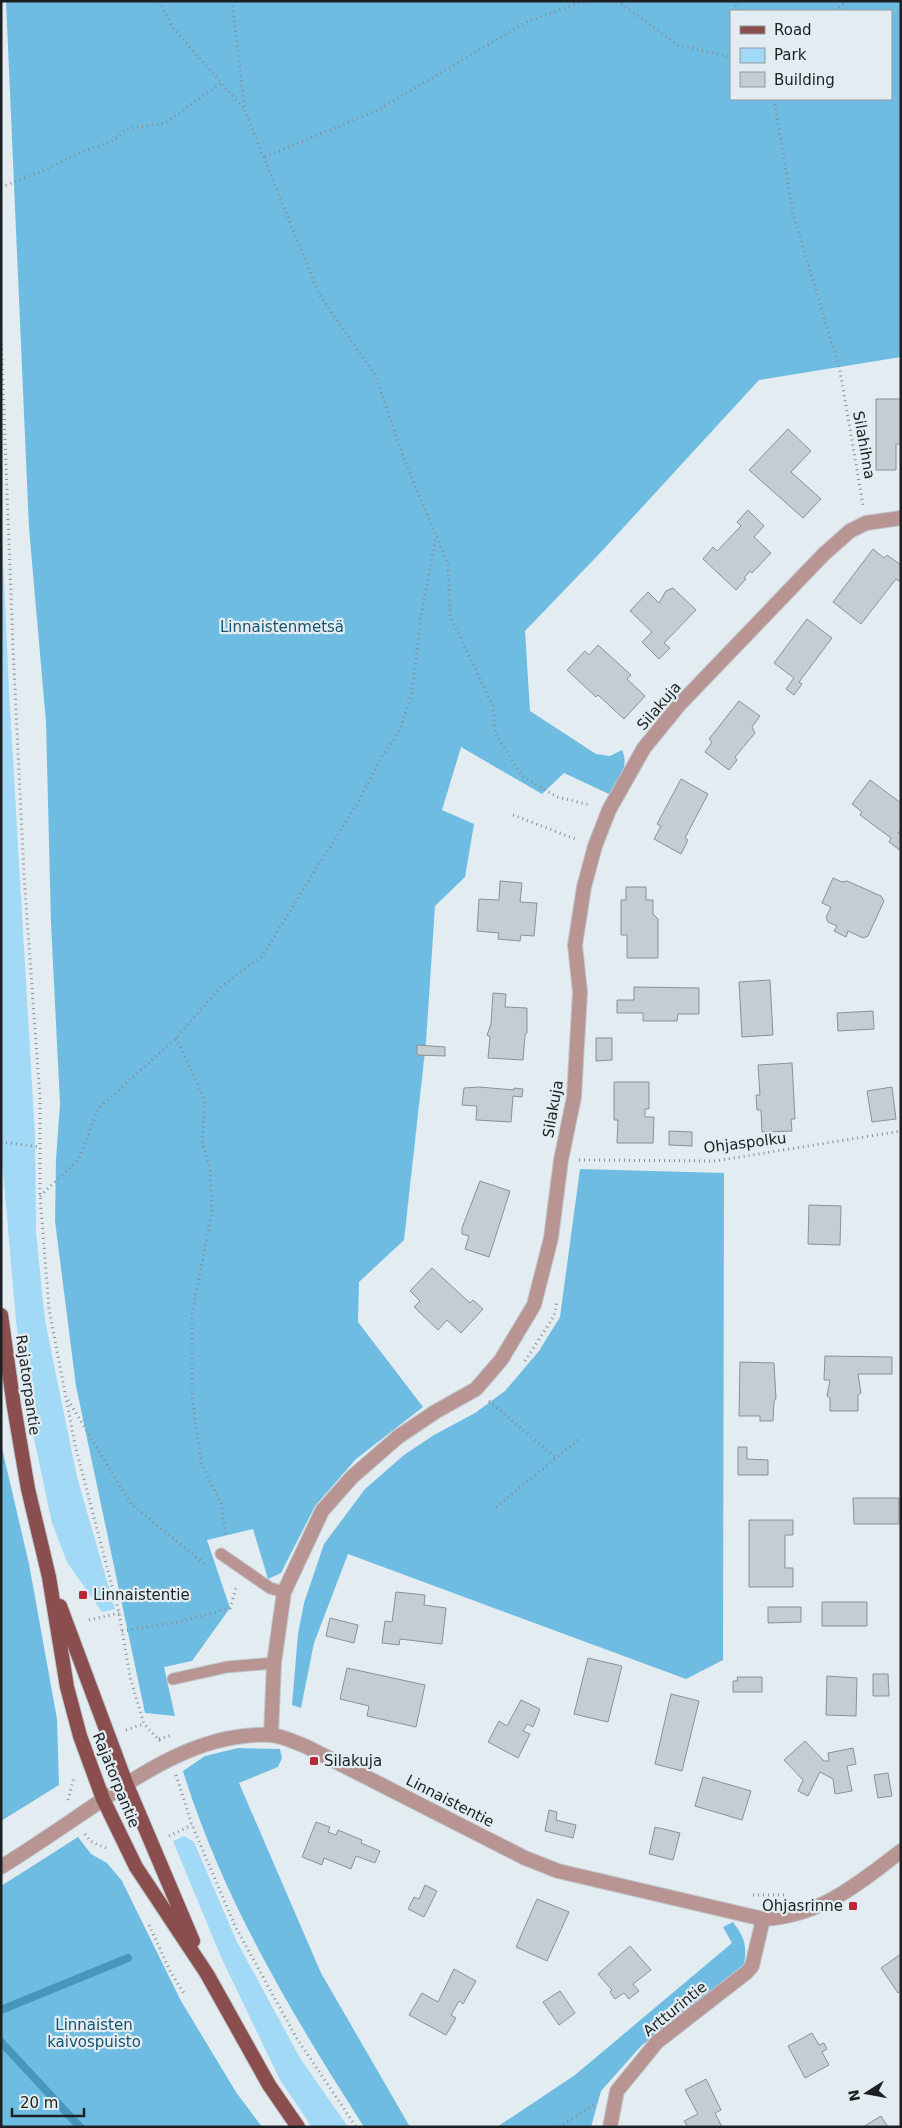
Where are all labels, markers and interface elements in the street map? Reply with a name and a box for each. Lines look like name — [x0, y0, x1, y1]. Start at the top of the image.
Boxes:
legend — [730, 10, 892, 100]
text: Road — [774, 21, 812, 39]
text: Park — [774, 46, 807, 64]
text: Building — [774, 71, 835, 89]
street label: Silahihna — [849, 409, 879, 481]
park label: Linnaistenmetsä — [220, 618, 344, 636]
street label: Silakuja — [633, 678, 685, 734]
street label: Silakuja — [539, 1079, 567, 1139]
street label: Ohjaspolku — [703, 1129, 787, 1157]
street label: Rajatorpantie — [12, 1334, 44, 1436]
place label: Linnaistentie — [93, 1586, 190, 1604]
marker: Linnaistentie — [77, 1589, 89, 1601]
street label: Rajatorpantie — [89, 1730, 143, 1830]
place label: Silakuja — [324, 1752, 382, 1770]
marker: Silakuja — [308, 1755, 320, 1767]
street label: Linnaistentie — [403, 1771, 497, 1831]
place label: Ohjasrinne — [762, 1897, 843, 1915]
marker: Ohjasrinne — [847, 1900, 859, 1912]
street label: Artturintie — [639, 1978, 711, 2040]
park label: Linnaisten kaivospuisto — [47, 2016, 141, 2051]
north arrow — [842, 2068, 892, 2118]
scale bar — [12, 2086, 85, 2118]
text: N — [845, 2088, 863, 2103]
text: 20 m — [20, 2094, 58, 2112]

